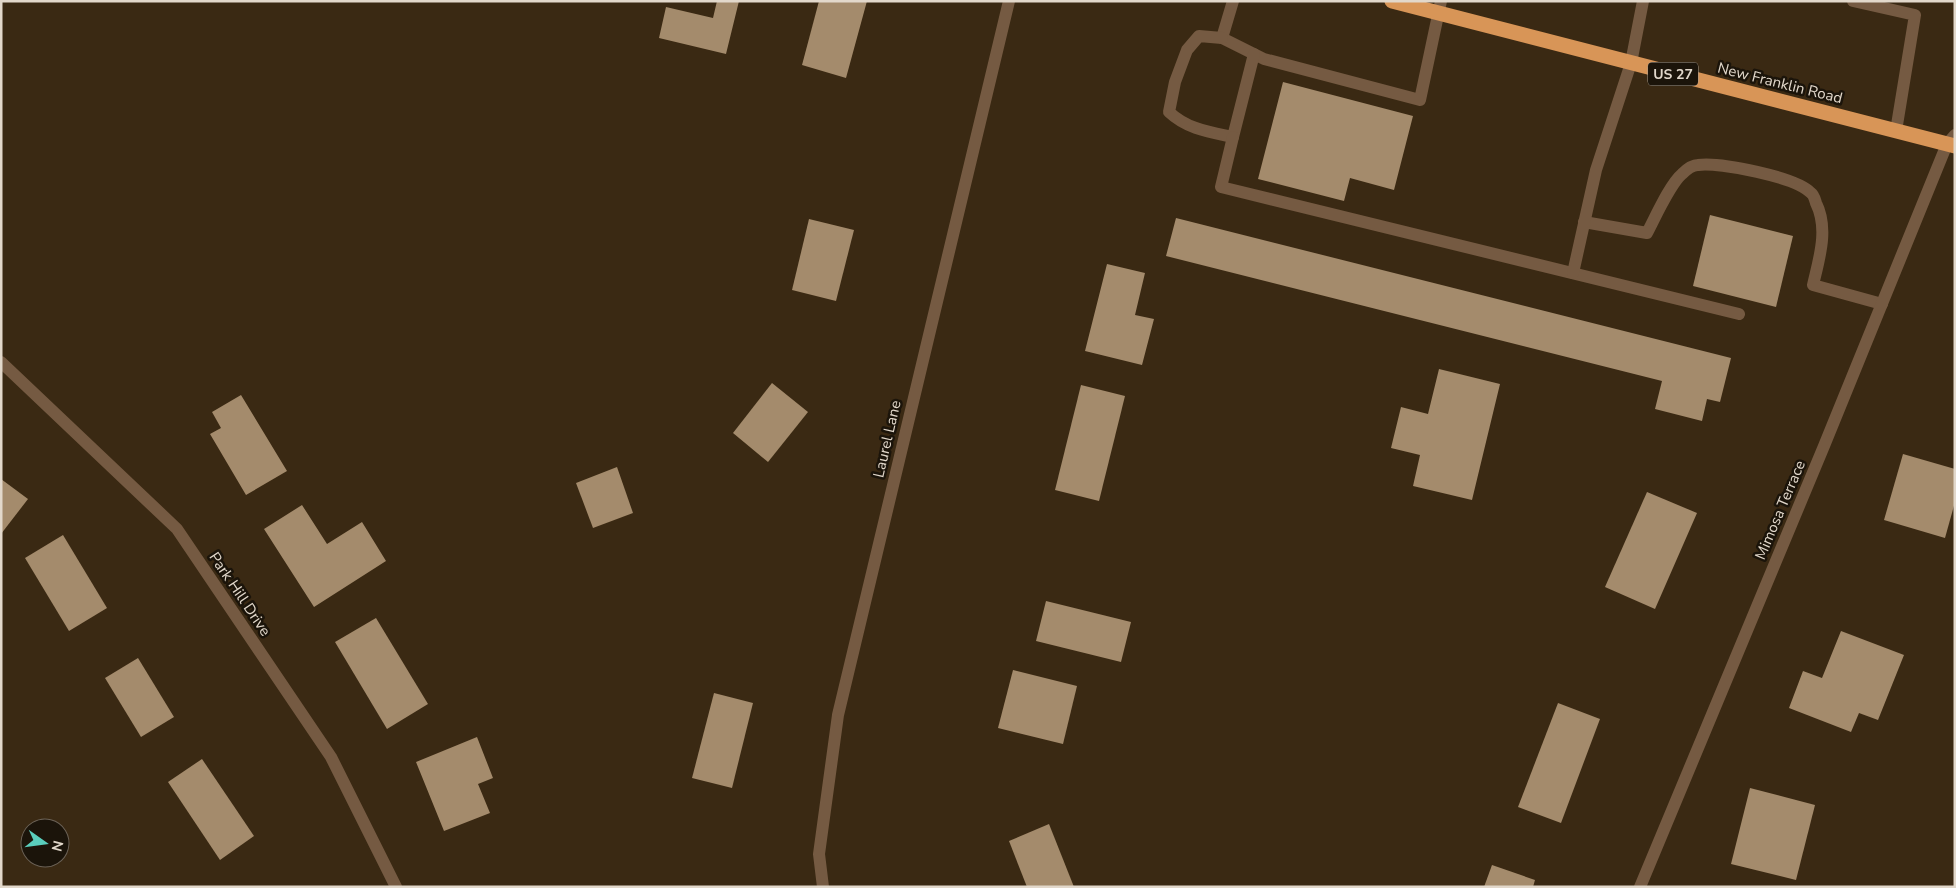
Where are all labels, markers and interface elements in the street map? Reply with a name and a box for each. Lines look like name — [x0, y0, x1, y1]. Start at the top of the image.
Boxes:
street label: New Franklin Road — [1715, 58, 1845, 108]
road number: US 27 — [1648, 62, 1698, 86]
street label: Laurel Lane — [868, 398, 906, 480]
street label: Mimosa Terrace — [1750, 457, 1810, 563]
street label: Park Hill Drive — [205, 548, 275, 640]
north arrow — [20, 818, 70, 868]
text: N — [47, 839, 68, 853]

